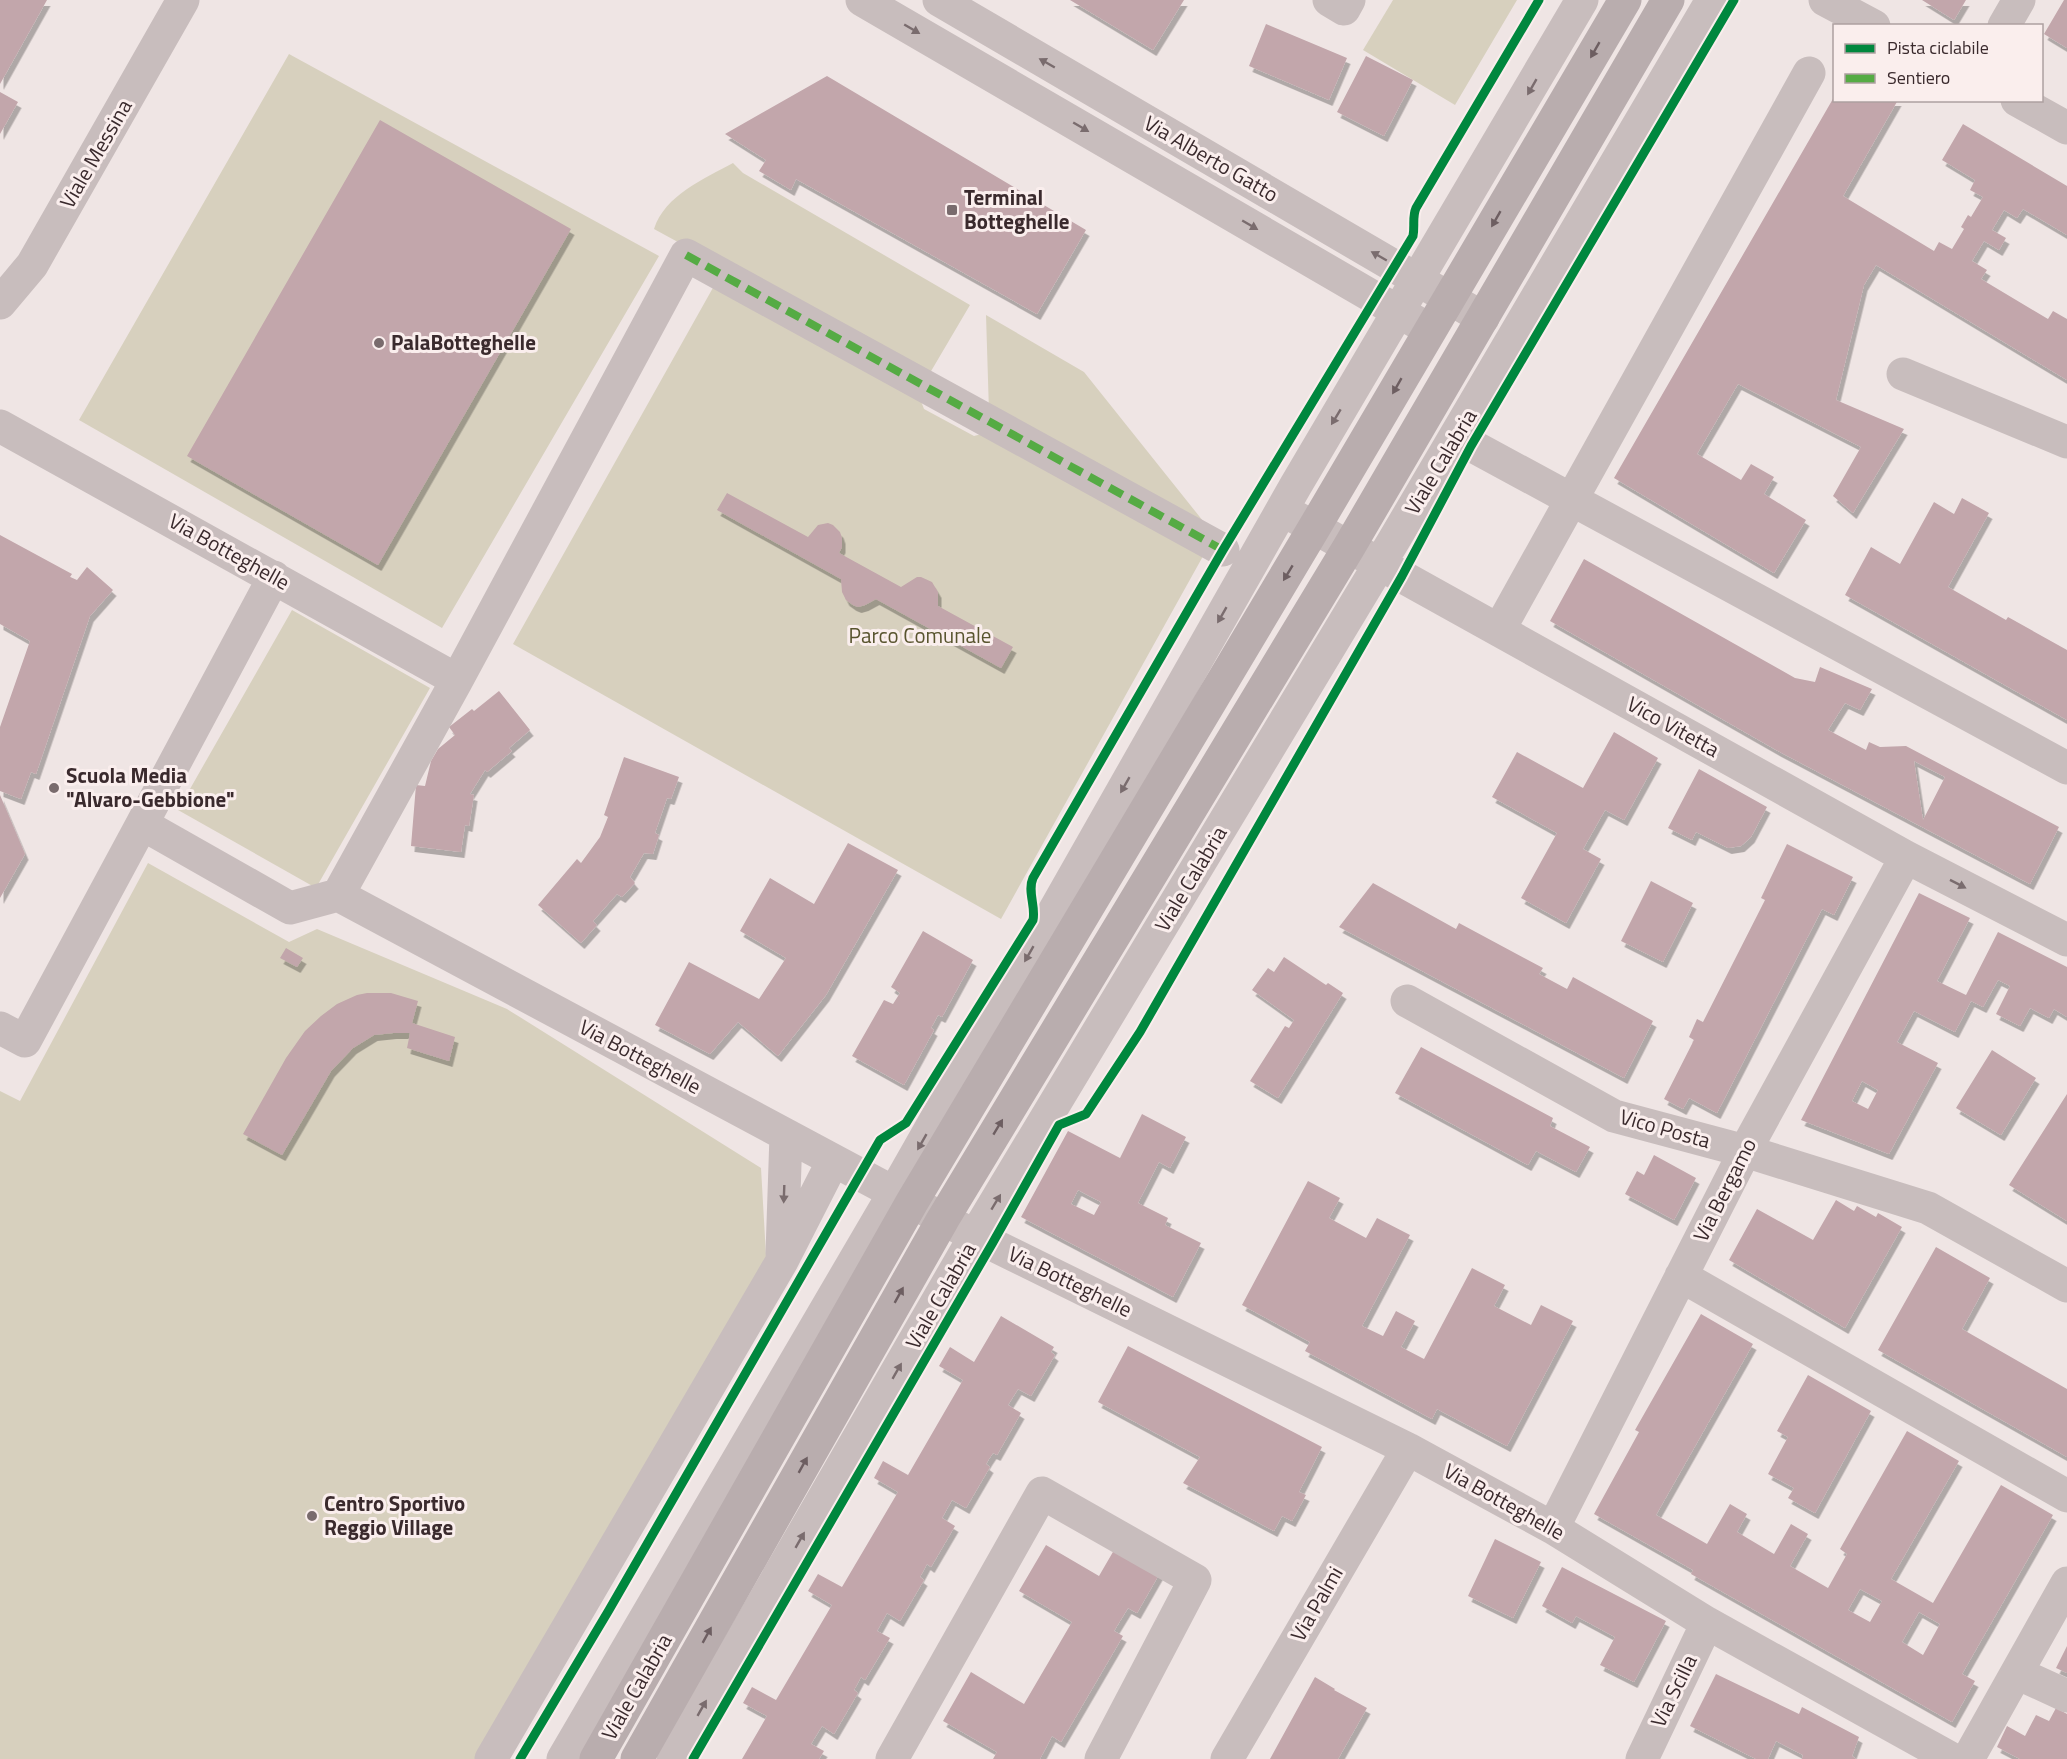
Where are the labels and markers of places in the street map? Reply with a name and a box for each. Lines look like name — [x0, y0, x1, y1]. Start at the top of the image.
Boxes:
place label: Terminal Botteghelle — [964, 181, 1070, 237]
marker: Terminal Botteghelle — [945, 203, 959, 217]
place label: PalaBotteghelle — [391, 326, 536, 358]
marker: PalaBotteghelle — [372, 336, 386, 350]
place label: Scuola Media "Alvaro-Gebbione" — [66, 759, 235, 815]
marker: Scuola Media "Alvaro-Gebbione" — [47, 781, 61, 795]
place label: Centro Sportivo Reggio Village — [324, 1487, 465, 1543]
marker: Centro Sportivo Reggio Village — [305, 1509, 319, 1523]

